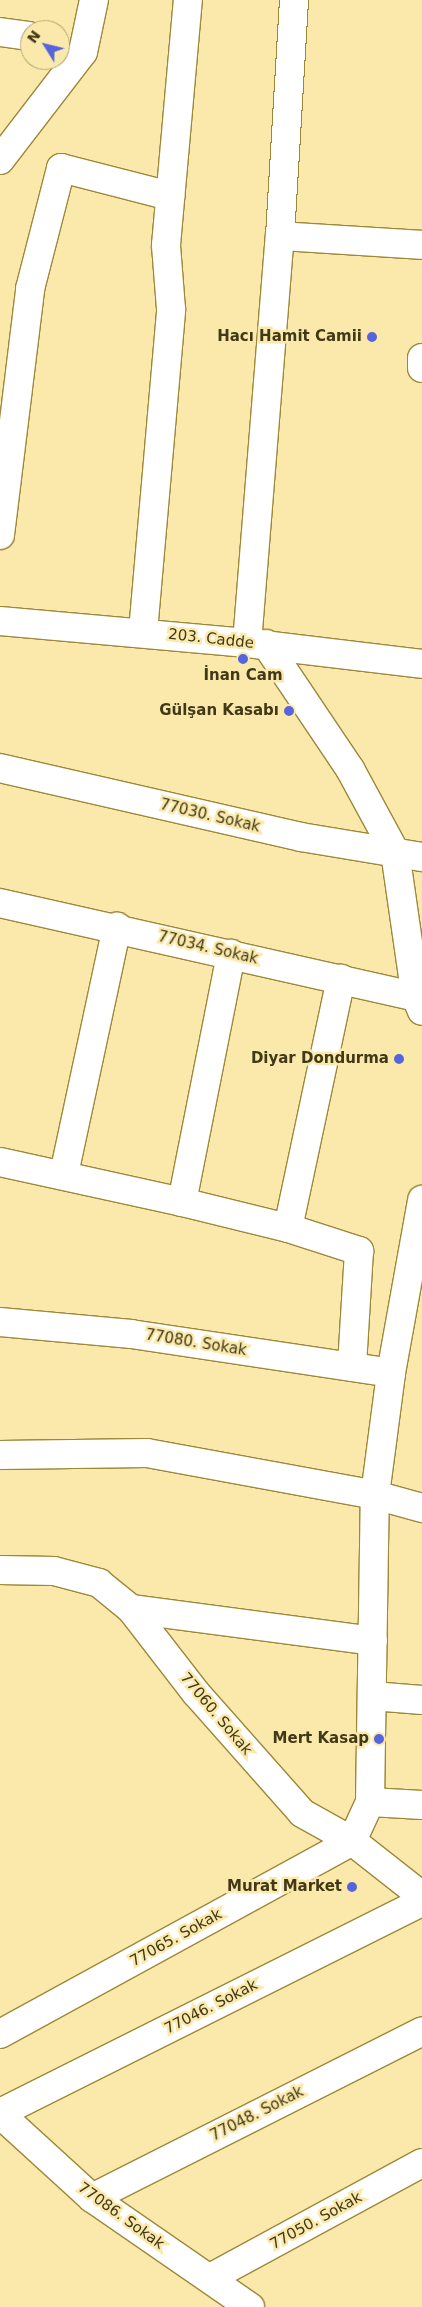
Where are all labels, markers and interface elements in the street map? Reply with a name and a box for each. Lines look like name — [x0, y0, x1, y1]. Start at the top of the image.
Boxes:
north arrow — [20, 20, 70, 70]
text: N — [24, 27, 44, 46]
place label: Hacı Hamit Camii — [217, 328, 362, 346]
marker: Hacı Hamit Camii — [366, 331, 378, 343]
street label: 203. Cadde — [167, 626, 255, 652]
marker: İnan Cam — [237, 653, 249, 665]
place label: İnan Cam — [203, 667, 283, 685]
place label: Gülşan Kasabı — [159, 702, 279, 720]
marker: Gülşan Kasabı — [283, 705, 295, 717]
street label: 77030. Sokak — [158, 796, 262, 836]
street label: 77034. Sokak — [156, 928, 260, 968]
place label: Diyar Dondurma — [251, 1050, 389, 1068]
marker: Diyar Dondurma — [393, 1053, 405, 1065]
street label: 77080. Sokak — [144, 1326, 248, 1360]
street label: 77060. Sokak — [176, 1669, 256, 1759]
place label: Mert Kasap — [273, 1730, 369, 1748]
marker: Mert Kasap — [373, 1733, 385, 1745]
place label: Murat Market — [227, 1878, 342, 1896]
marker: Murat Market — [346, 1881, 358, 1893]
street label: 77065. Sokak — [127, 1905, 225, 1971]
street label: 77046. Sokak — [161, 1976, 261, 2038]
street label: 77048. Sokak — [207, 2083, 307, 2145]
street label: 77086. Sokak — [74, 2179, 168, 2253]
street label: 77050. Sokak — [267, 2188, 365, 2254]

